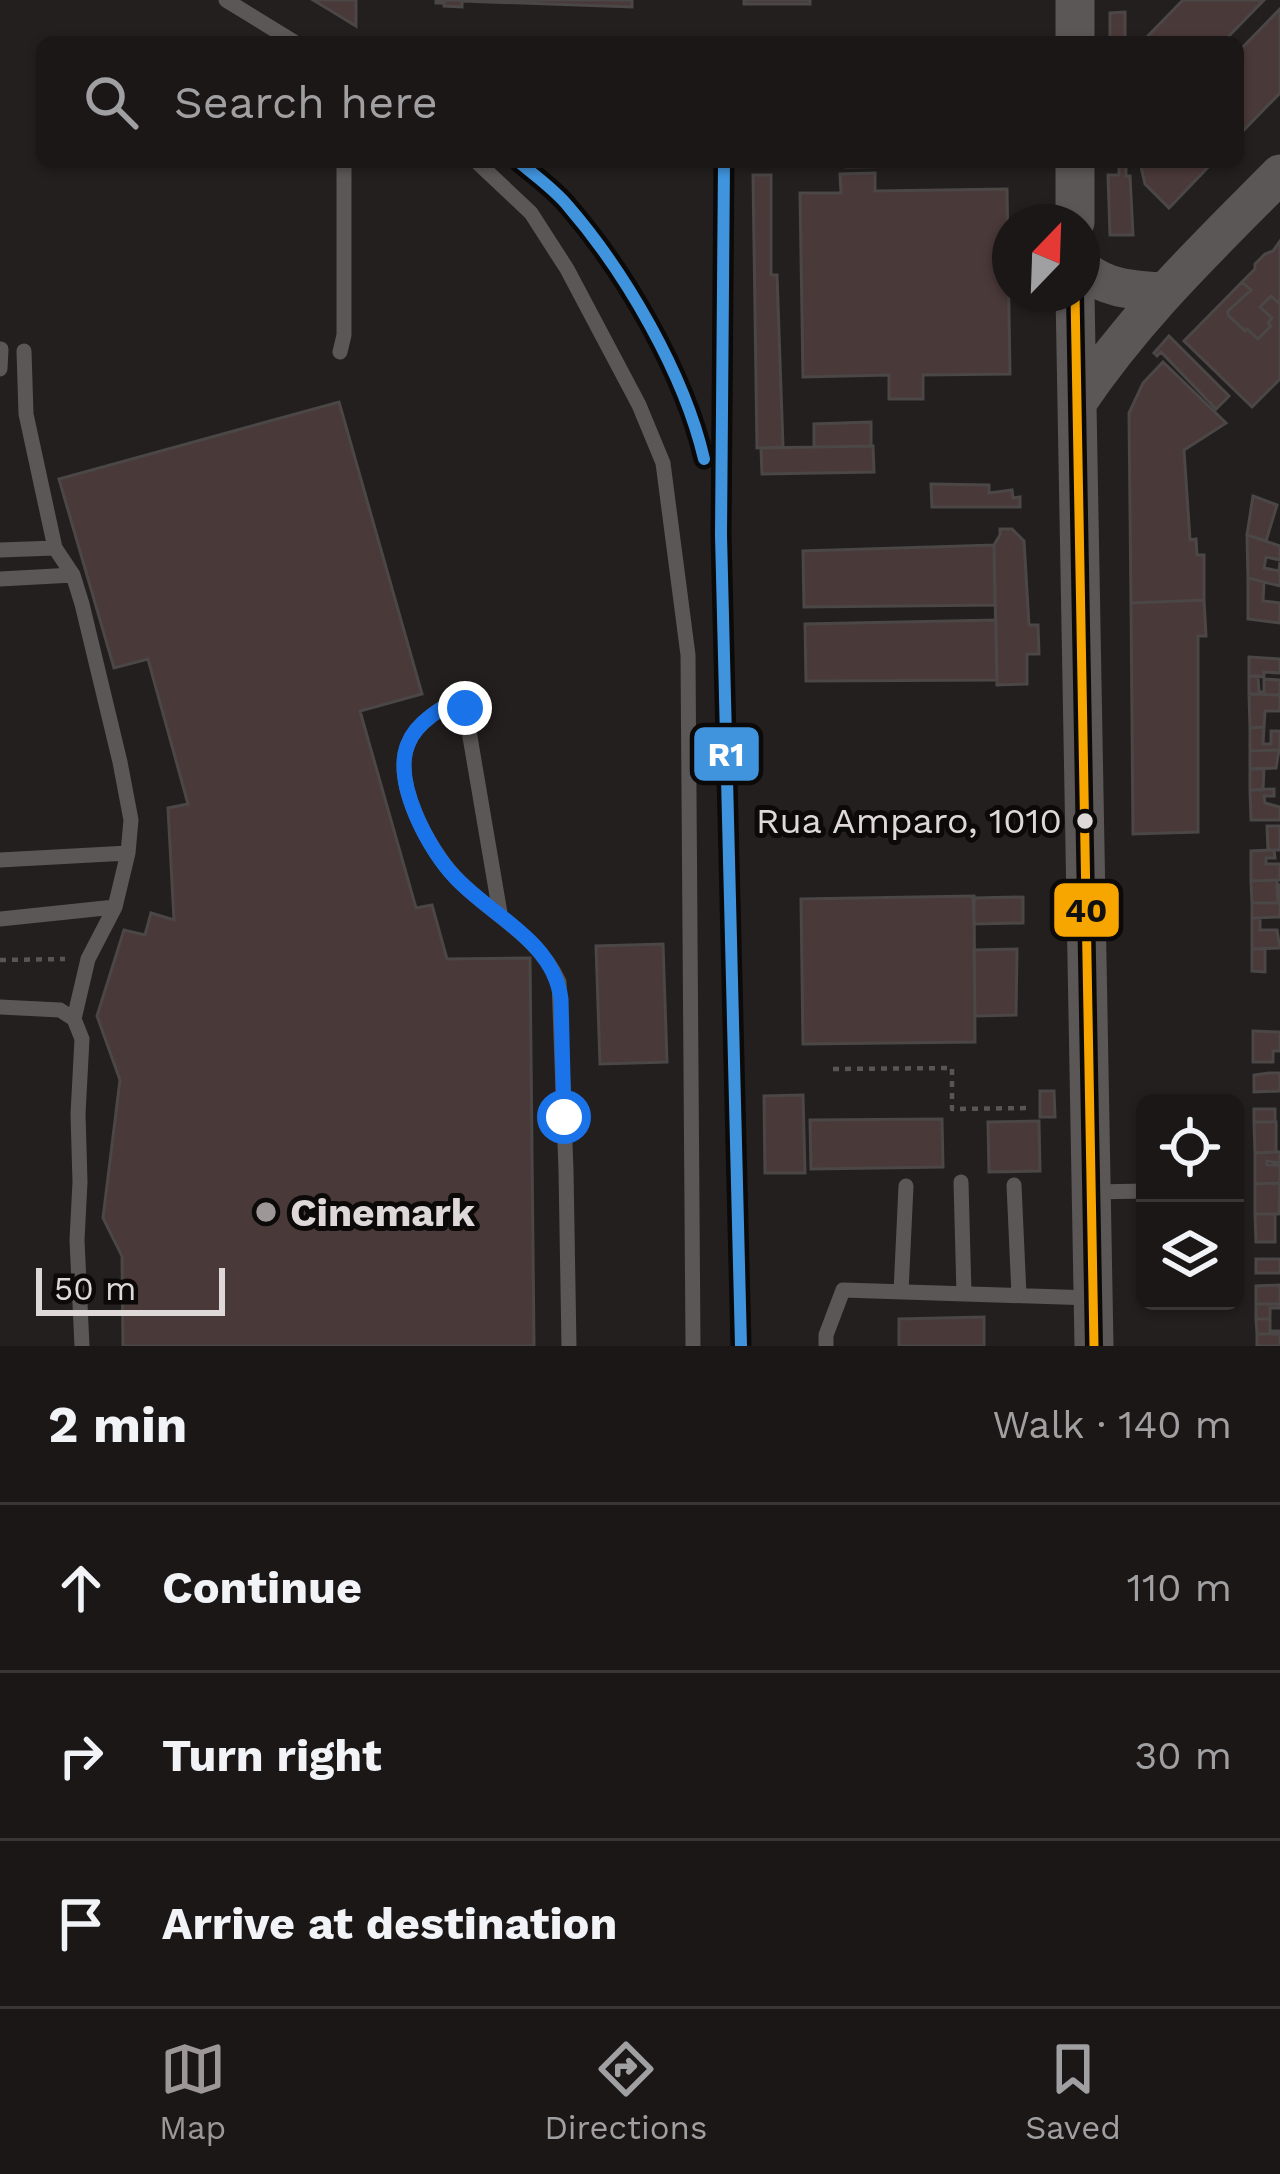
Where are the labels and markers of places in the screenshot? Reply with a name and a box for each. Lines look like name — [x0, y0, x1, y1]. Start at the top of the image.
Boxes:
place label: Rua Amparo, 1010 — [756, 800, 1062, 842]
marker: Rua Amparo, 1010 — [1074, 810, 1096, 832]
place label: Cinemark — [290, 1190, 476, 1235]
marker: Cinemark — [253, 1199, 279, 1225]

